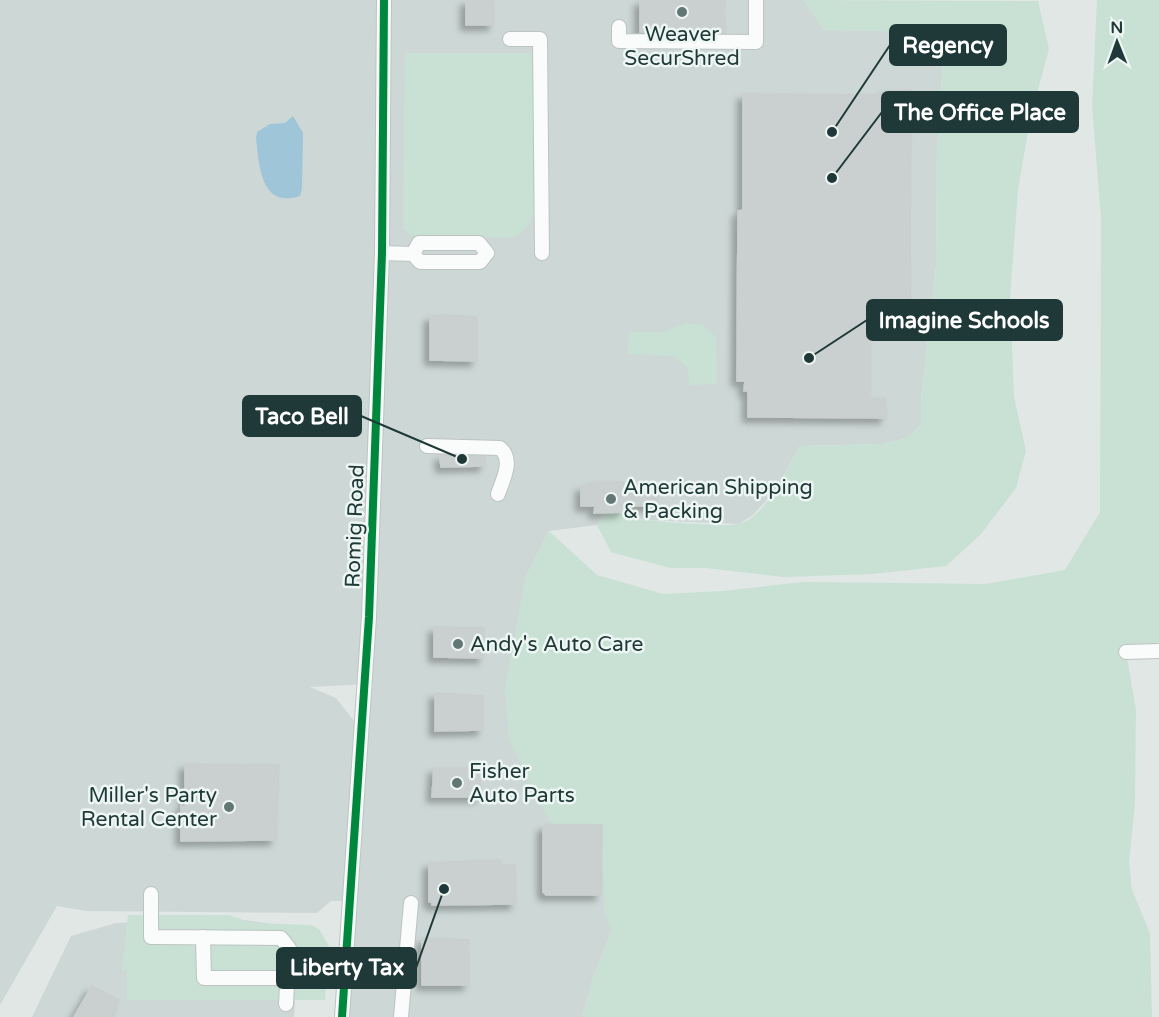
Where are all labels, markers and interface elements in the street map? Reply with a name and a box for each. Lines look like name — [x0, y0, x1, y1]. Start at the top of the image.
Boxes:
marker: Weaver SecurShred — [675, 5, 689, 19]
north arrow — [1087, 12, 1147, 72]
text: N — [1110, 18, 1123, 38]
place label: Weaver SecurShred — [624, 22, 740, 71]
callout: Regency — [890, 25, 1006, 65]
text: Regency — [902, 33, 994, 59]
callout: The Office Place — [882, 92, 1078, 132]
text: The Office Place — [893, 100, 1066, 126]
callout: Imagine Schools — [867, 300, 1062, 340]
text: Imagine Schools — [878, 308, 1050, 334]
callout: Taco Bell — [243, 396, 361, 436]
text: Taco Bell — [254, 404, 349, 430]
street label: Romig Road — [340, 464, 370, 588]
place label: American Shipping & Packing — [623, 475, 813, 524]
marker: American Shipping & Packing — [604, 492, 618, 506]
place label: Andy's Auto Care — [470, 632, 643, 657]
marker: Andy's Auto Care — [451, 637, 465, 651]
place label: Fisher Auto Parts — [469, 759, 575, 808]
marker: Fisher Auto Parts — [450, 776, 464, 790]
place label: Miller's Party Rental Center — [81, 783, 217, 832]
marker: Miller's Party Rental Center — [222, 800, 236, 814]
callout: Liberty Tax — [277, 948, 416, 988]
text: Liberty Tax — [290, 955, 404, 981]

